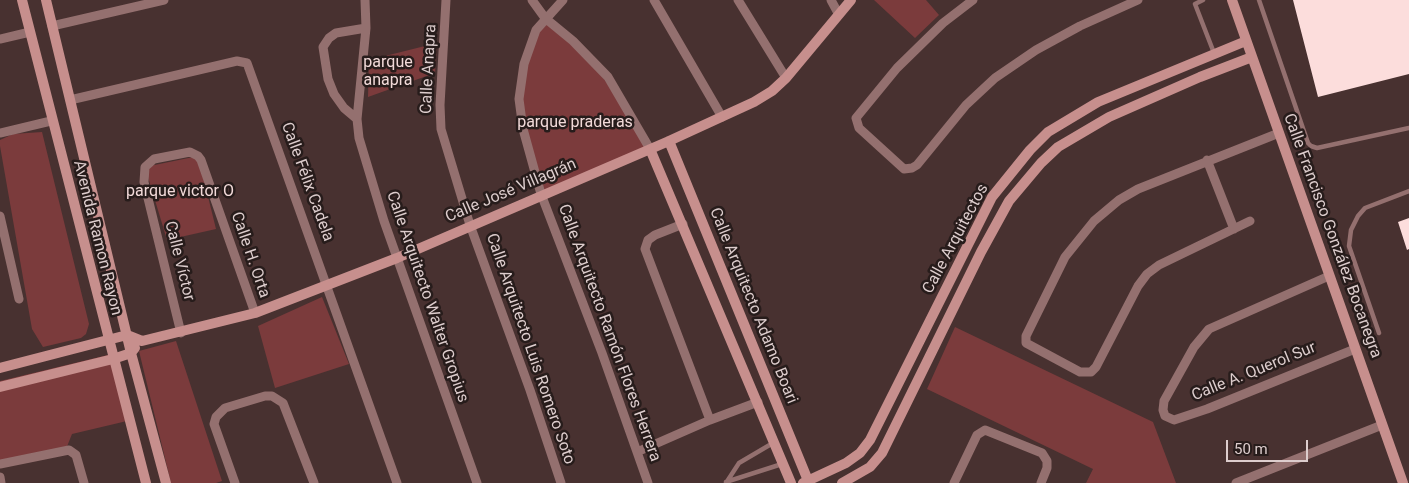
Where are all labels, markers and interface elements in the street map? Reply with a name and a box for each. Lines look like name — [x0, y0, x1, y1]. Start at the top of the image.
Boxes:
street label: Calle Anapra — [417, 23, 441, 115]
park label: parque anapra — [363, 53, 413, 91]
street label: Calle Francisco González Bocanegra — [1279, 111, 1385, 361]
park label: parque praderas — [517, 113, 633, 133]
street label: Calle Félix Cadela — [277, 120, 337, 244]
street label: Calle José Villagrán — [443, 155, 579, 227]
street label: Avenida Ramon Rayon — [68, 159, 126, 317]
street label: Calle Arquitectos — [919, 181, 993, 297]
park label: parque victor O — [126, 182, 234, 202]
street label: Calle Arquitecto Walter Gropius — [382, 189, 472, 405]
street label: Calle Arquitecto Ramón Flores Herrera — [553, 202, 665, 464]
street label: Calle Arquitecto Adamo Boari — [705, 205, 801, 407]
street label: Calle H. Orta — [226, 209, 274, 301]
street label: Calle Víctor — [160, 219, 198, 303]
street label: Calle Arquitecto Luis Romero Soto — [481, 231, 579, 467]
street label: Calle A. Querol Sur — [1189, 338, 1319, 406]
scale bar — [1229, 430, 1312, 462]
text: 50 m — [1234, 440, 1268, 458]

